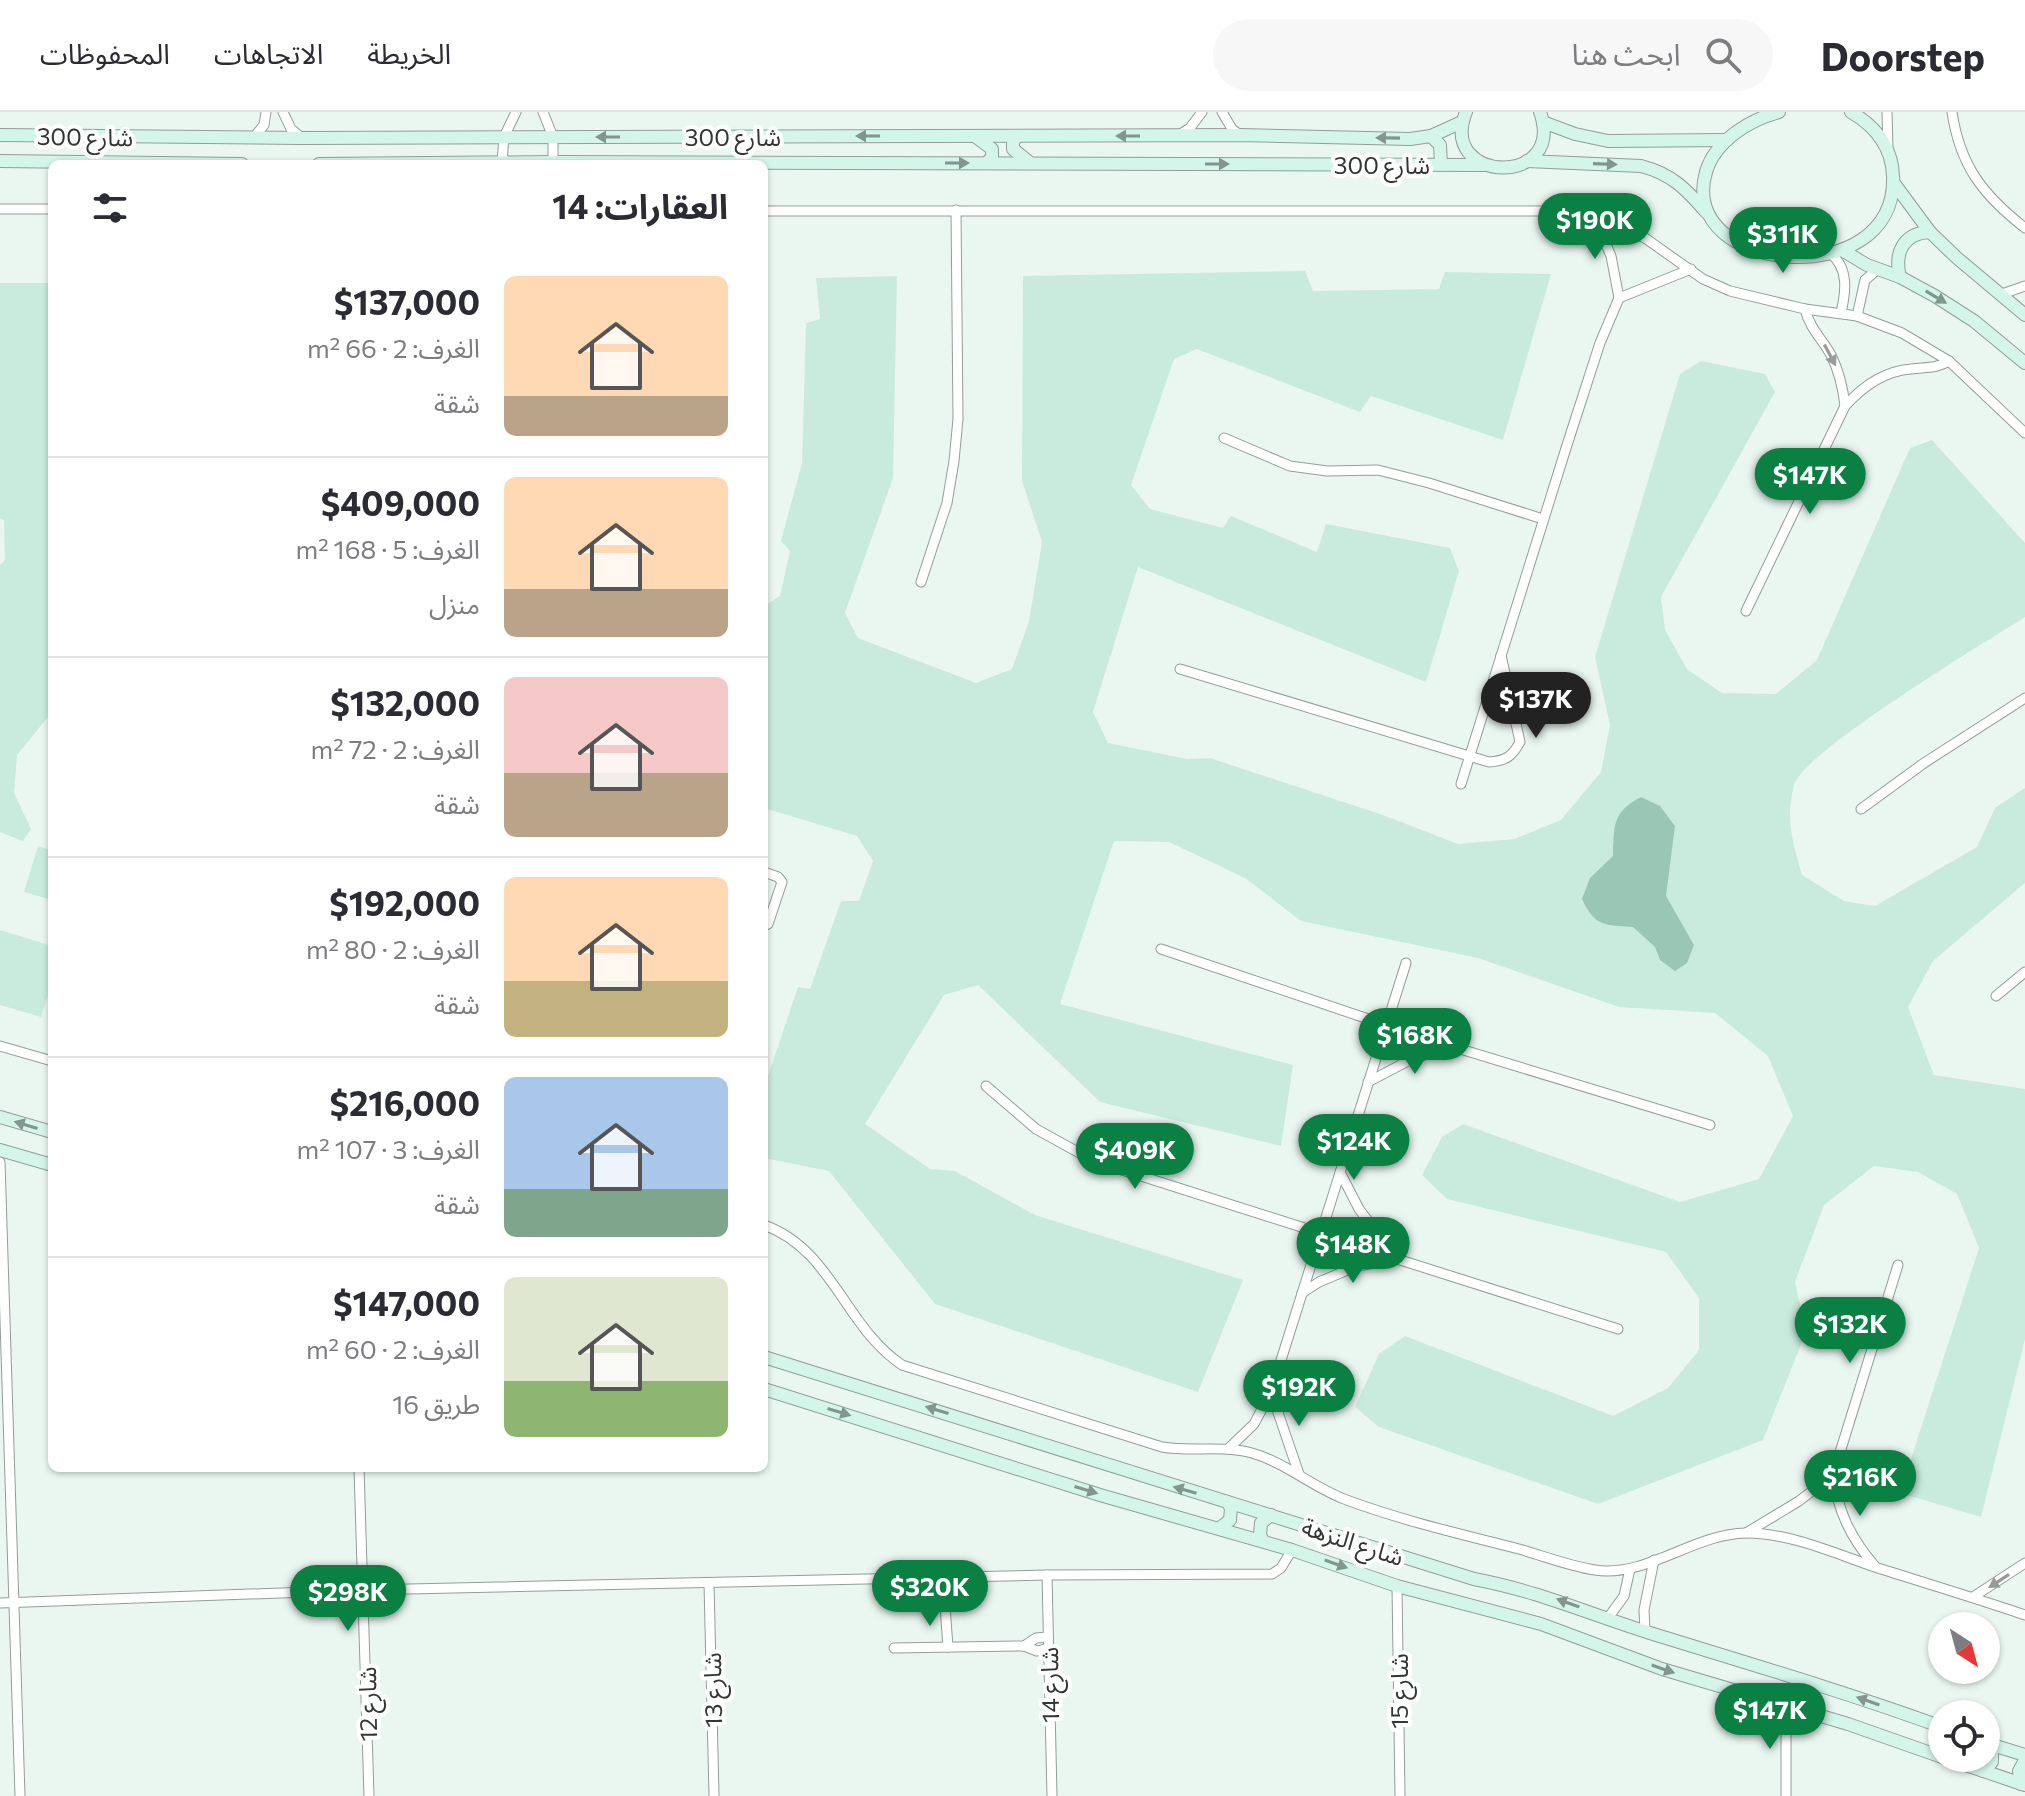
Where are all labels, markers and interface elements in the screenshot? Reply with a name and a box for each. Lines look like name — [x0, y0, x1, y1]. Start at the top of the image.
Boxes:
search box — [1213, 19, 1773, 91]
text: Doorstep — [1821, 32, 1985, 79]
icon: search — [1701, 33, 1745, 77]
text: ابحث هنا — [1572, 34, 1681, 71]
text: المحفوظات — [40, 36, 170, 70]
text: الاتجاهات — [214, 36, 323, 70]
text: الخريطة — [367, 36, 451, 70]
street label: شارع 300 — [36, 121, 133, 155]
street label: شارع 300 — [685, 122, 781, 155]
one-way arrow — [855, 130, 880, 142]
one-way arrow — [1115, 130, 1140, 142]
one-way arrow — [595, 131, 620, 143]
one-way arrow — [1375, 132, 1400, 144]
street label: شارع 300 — [1334, 150, 1430, 183]
one-way arrow — [945, 157, 970, 169]
one-way arrow — [1205, 158, 1230, 170]
one-way arrow — [1593, 158, 1618, 171]
text: العقارات: 14 — [552, 184, 728, 226]
icon: filters — [88, 186, 132, 230]
pin: $190K — [1539, 193, 1651, 261]
text: $190K — [1556, 203, 1634, 234]
pin: $311K — [1727, 207, 1839, 275]
text: $311K — [1747, 217, 1819, 248]
text: $137,000 — [334, 280, 480, 322]
one-way arrow — [1925, 290, 1947, 304]
icon: home — [568, 308, 664, 404]
text: الغرف: 2 · 66 m² — [307, 332, 480, 363]
one-way arrow — [1823, 344, 1837, 367]
text: شقة — [434, 387, 480, 418]
pin: $147K — [1754, 448, 1866, 516]
text: $147K — [1773, 458, 1847, 489]
text: $409,000 — [321, 481, 480, 523]
icon: home — [568, 509, 664, 605]
text: الغرف: 5 · 168 m² — [295, 533, 480, 564]
text: منزل — [429, 588, 480, 619]
pin: $137K — [1480, 672, 1592, 740]
text: $132,000 — [330, 681, 480, 723]
text: $137K — [1499, 682, 1573, 713]
icon: home — [568, 709, 664, 805]
text: الغرف: 2 · 72 m² — [311, 733, 480, 764]
text: شقة — [434, 788, 480, 819]
text: $192,000 — [329, 881, 480, 923]
icon: home — [568, 909, 664, 1005]
text: الغرف: 2 · 80 m² — [306, 933, 480, 964]
text: شقة — [434, 988, 480, 1019]
pin: $168K — [1359, 1008, 1471, 1076]
text: $168K — [1377, 1018, 1454, 1049]
text: $216,000 — [329, 1081, 480, 1123]
icon: home — [568, 1109, 664, 1205]
pin: $124K — [1298, 1114, 1410, 1182]
one-way arrow — [14, 1118, 38, 1131]
pin: $409K — [1079, 1123, 1191, 1191]
text: $124K — [1316, 1124, 1392, 1155]
text: الغرف: 3 · 107 m² — [297, 1133, 480, 1164]
text: $409K — [1094, 1133, 1176, 1164]
text: شقة — [434, 1188, 480, 1219]
pin: $148K — [1297, 1217, 1409, 1285]
text: $148K — [1315, 1227, 1391, 1258]
text: $147,000 — [333, 1281, 480, 1323]
pin: $132K — [1794, 1297, 1906, 1365]
text: $132K — [1813, 1307, 1887, 1338]
icon: home — [568, 1309, 664, 1405]
text: الغرف: 2 · 60 m² — [306, 1333, 480, 1364]
pin: $192K — [1243, 1360, 1355, 1428]
text: $192K — [1261, 1370, 1337, 1401]
text: طريق 16 — [392, 1388, 480, 1419]
one-way arrow — [925, 1404, 949, 1416]
one-way arrow — [827, 1406, 851, 1419]
pin: $216K — [1804, 1450, 1916, 1518]
text: $216K — [1822, 1460, 1898, 1491]
one-way arrow — [1172, 1483, 1196, 1496]
one-way arrow — [1075, 1485, 1099, 1497]
street label: شارع النزهة — [1297, 1511, 1408, 1575]
one-way arrow — [1324, 1559, 1348, 1571]
pin: $320K — [874, 1560, 986, 1628]
pin: $298K — [292, 1565, 404, 1633]
text: $320K — [890, 1570, 970, 1601]
one-way arrow — [1989, 1573, 2010, 1588]
text: $298K — [308, 1575, 388, 1606]
one-way arrow — [1556, 1597, 1580, 1609]
north arrow — [1928, 1612, 2000, 1684]
map controls — [1928, 1612, 2000, 1772]
street label: شارع 14 — [1034, 1647, 1068, 1723]
street label: شارع 13 — [697, 1652, 731, 1728]
street label: شارع 15 — [1384, 1653, 1417, 1729]
one-way arrow — [1651, 1664, 1675, 1676]
street label: شارع 12 — [352, 1666, 386, 1742]
pin: $147K — [1714, 1683, 1826, 1751]
text: $147K — [1733, 1693, 1807, 1724]
one-way arrow — [1856, 1694, 1880, 1706]
button: locate — [1928, 1700, 2000, 1772]

